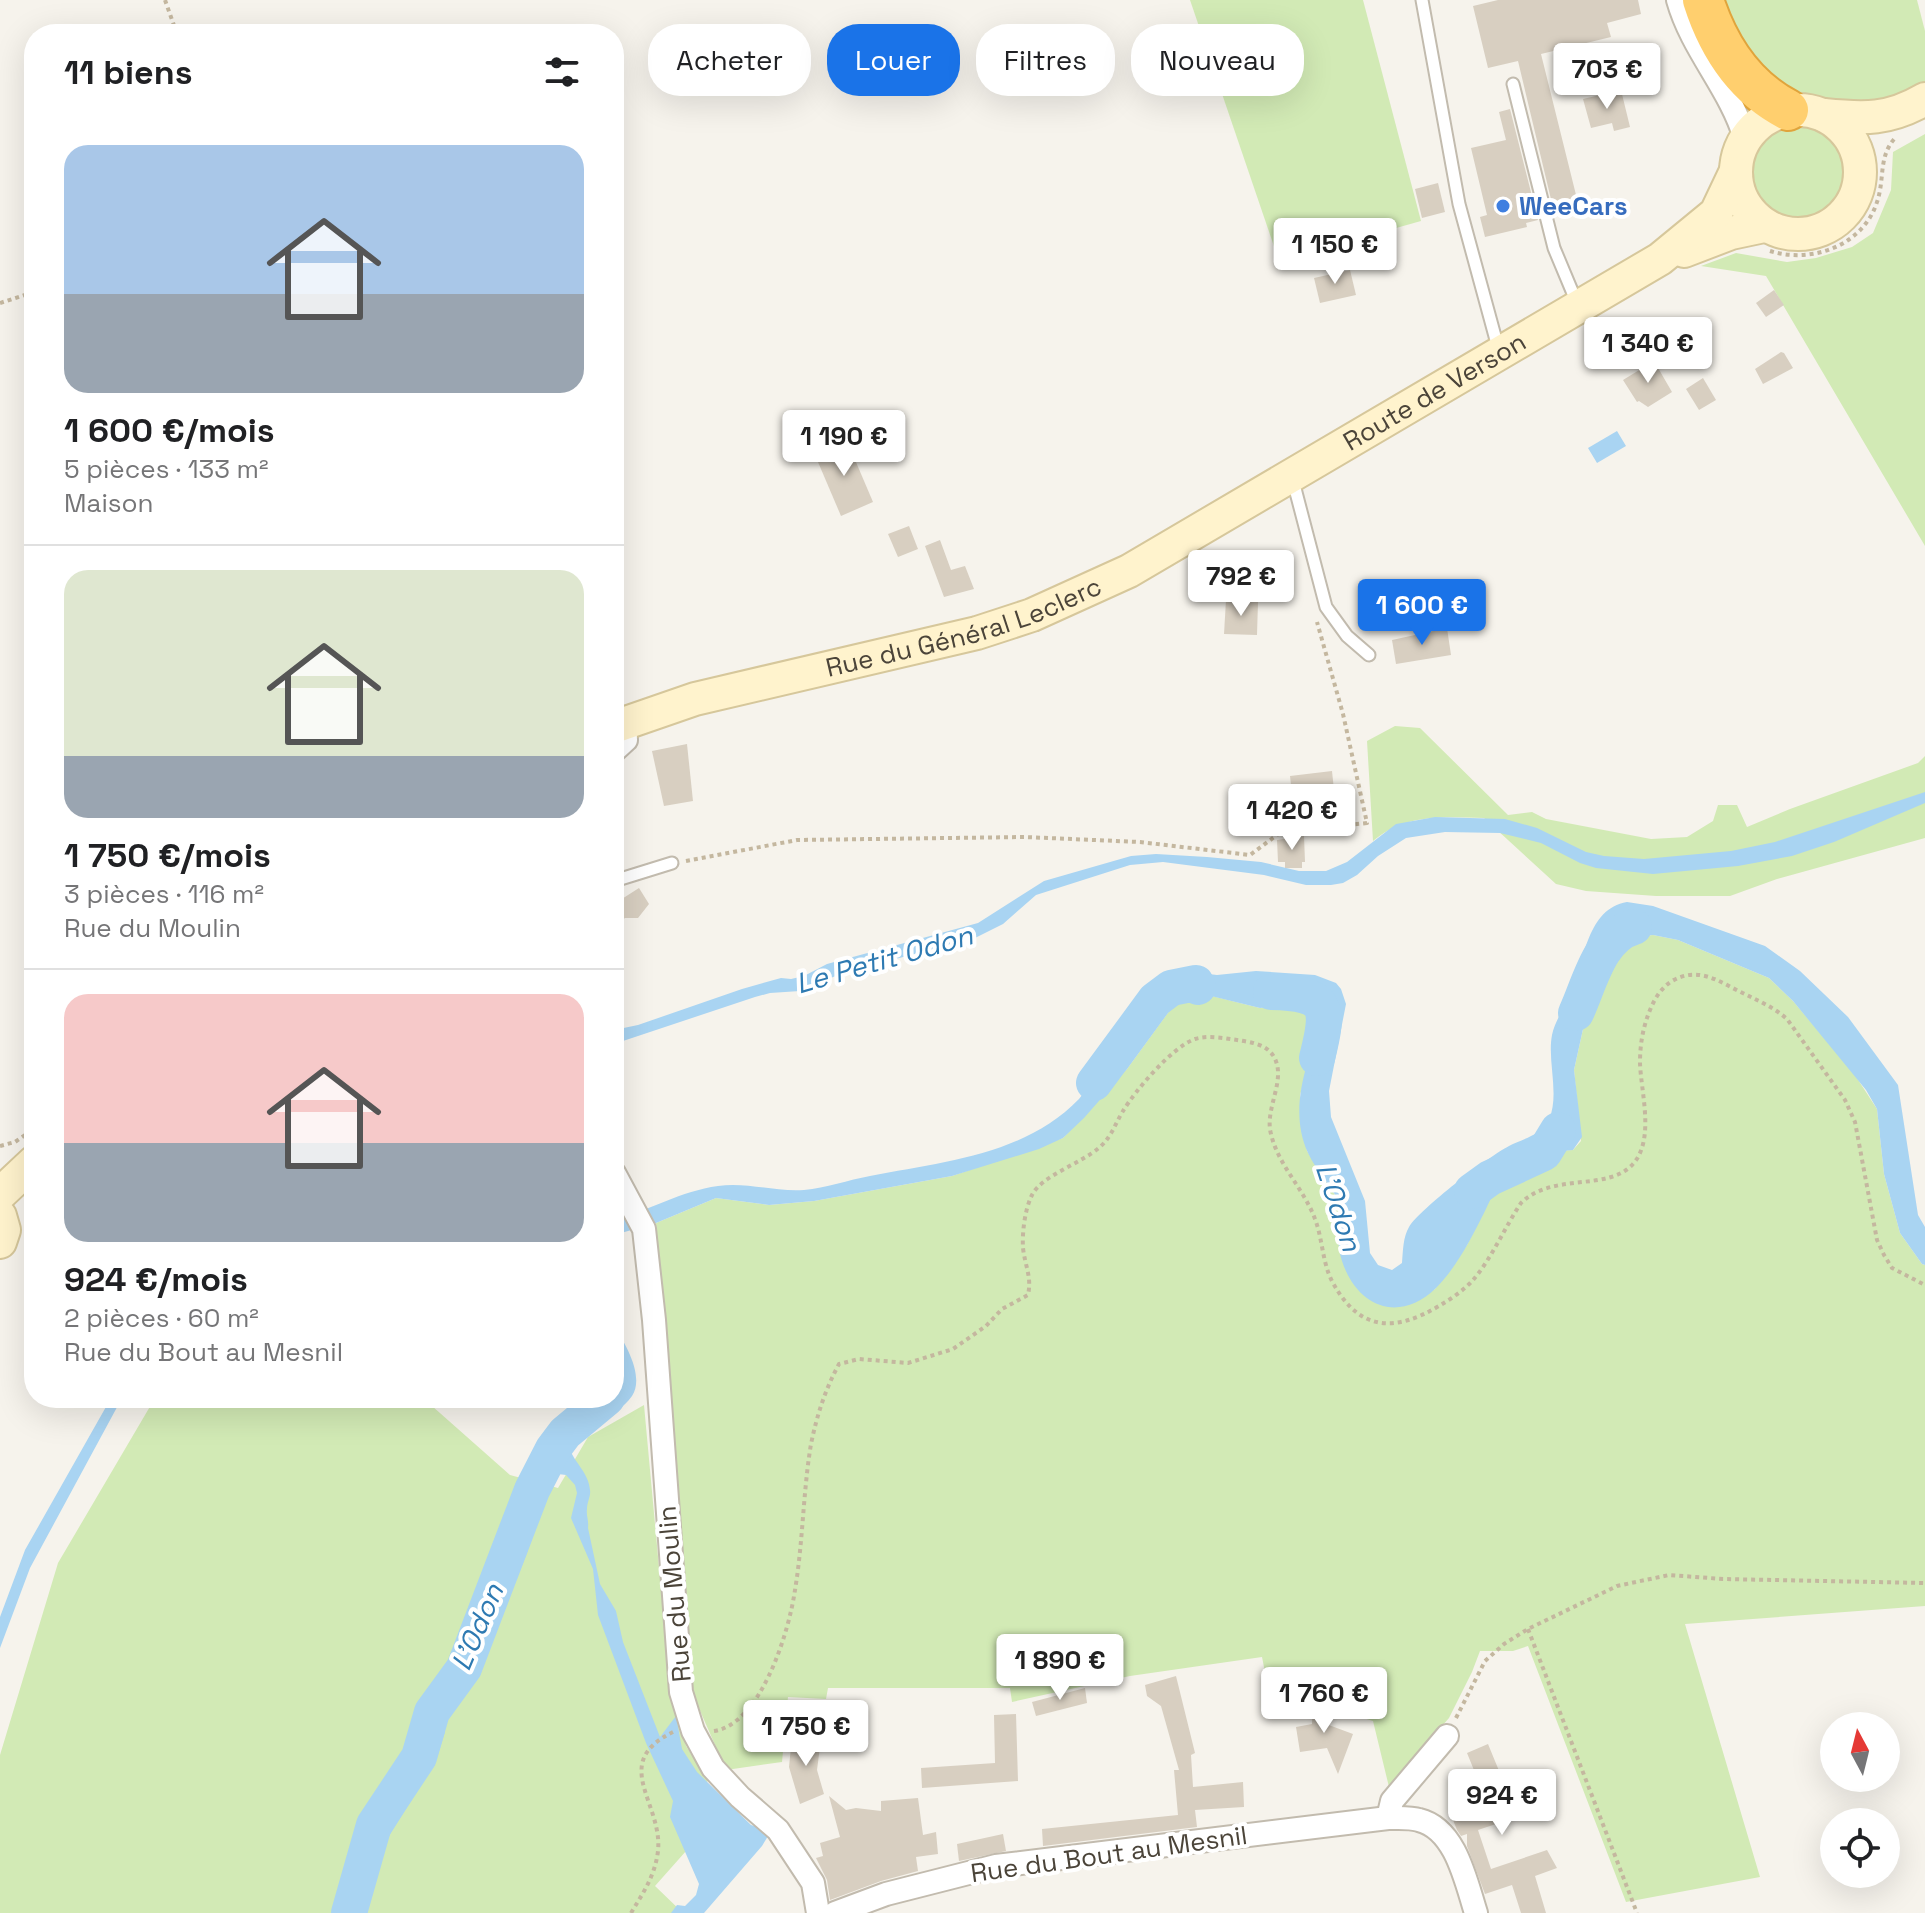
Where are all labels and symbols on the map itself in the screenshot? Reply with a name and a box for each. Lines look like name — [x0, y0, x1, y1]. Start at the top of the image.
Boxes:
pin: 703 € — [1551, 43, 1663, 111]
place label: WeeCars — [1519, 189, 1628, 223]
marker: WeeCars — [1494, 197, 1512, 215]
pin: 1 150 € — [1261, 218, 1409, 286]
pin: 1 340 € — [1574, 317, 1722, 385]
street label: Route de Verson — [1337, 325, 1532, 458]
pin: 1 190 € — [770, 410, 918, 478]
pin: 792 € — [1185, 550, 1297, 618]
street label: Rue du Général Leclerc — [822, 569, 1107, 685]
pin: 1 600 € — [1348, 579, 1496, 647]
pin: 1 420 € — [1218, 784, 1366, 852]
water label: Le Petit Odon — [791, 916, 977, 1001]
water label: L'Odon — [1308, 1158, 1370, 1256]
street label: Rue du Moulin — [649, 1504, 699, 1684]
water label: L'Odon — [443, 1578, 512, 1676]
pin: 1 890 € — [986, 1634, 1134, 1702]
pin: 1 760 € — [1250, 1667, 1398, 1735]
pin: 1 750 € — [732, 1700, 880, 1768]
north arrow — [1820, 1712, 1900, 1792]
pin: 924 € — [1446, 1769, 1558, 1837]
street label: Rue du Bout au Mesnil — [968, 1818, 1250, 1890]

